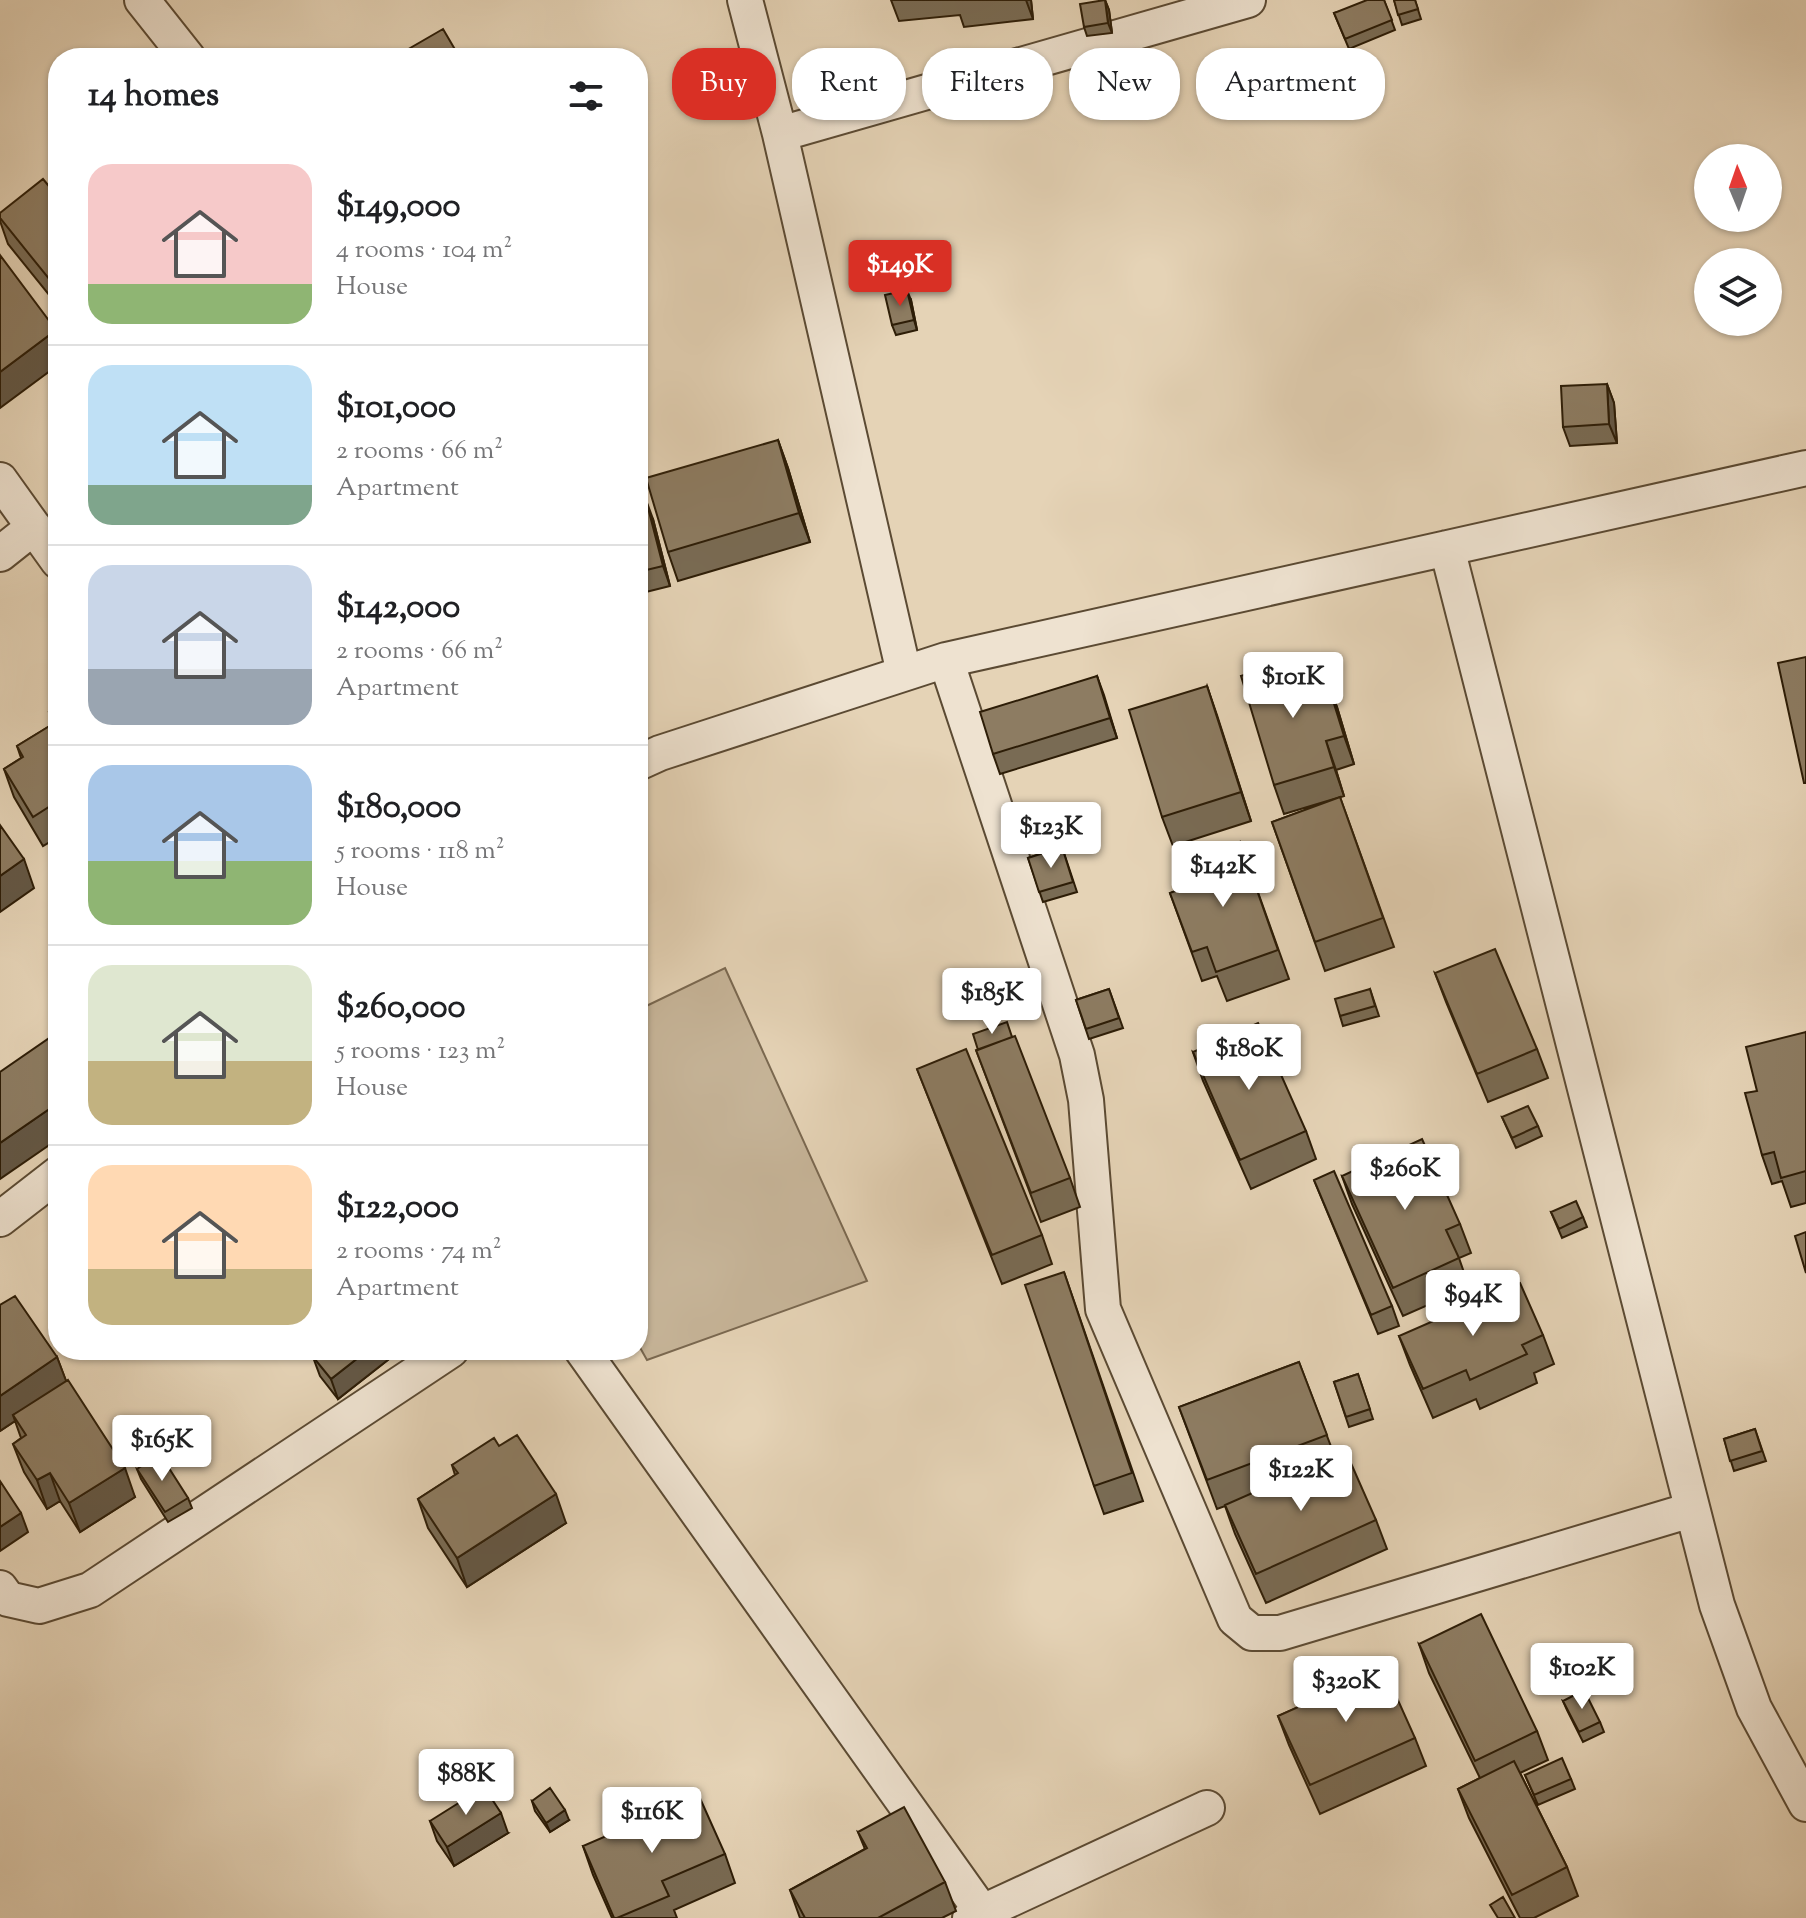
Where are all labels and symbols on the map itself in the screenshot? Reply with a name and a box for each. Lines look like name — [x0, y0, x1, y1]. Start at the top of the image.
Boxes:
north arrow — [1694, 144, 1782, 232]
pin: $149K — [844, 240, 956, 308]
pin: $101K — [1237, 652, 1349, 720]
pin: $123K — [995, 802, 1107, 870]
pin: $142K — [1167, 841, 1279, 909]
pin: $185K — [936, 968, 1048, 1036]
pin: $180K — [1193, 1024, 1305, 1092]
pin: $260K — [1349, 1144, 1461, 1212]
pin: $94K — [1426, 1270, 1520, 1338]
pin: $165K — [106, 1415, 218, 1483]
pin: $122K — [1245, 1445, 1357, 1513]
pin: $102K — [1526, 1643, 1638, 1711]
pin: $320K — [1290, 1656, 1402, 1724]
pin: $88K — [419, 1749, 513, 1817]
pin: $116K — [596, 1787, 708, 1855]

